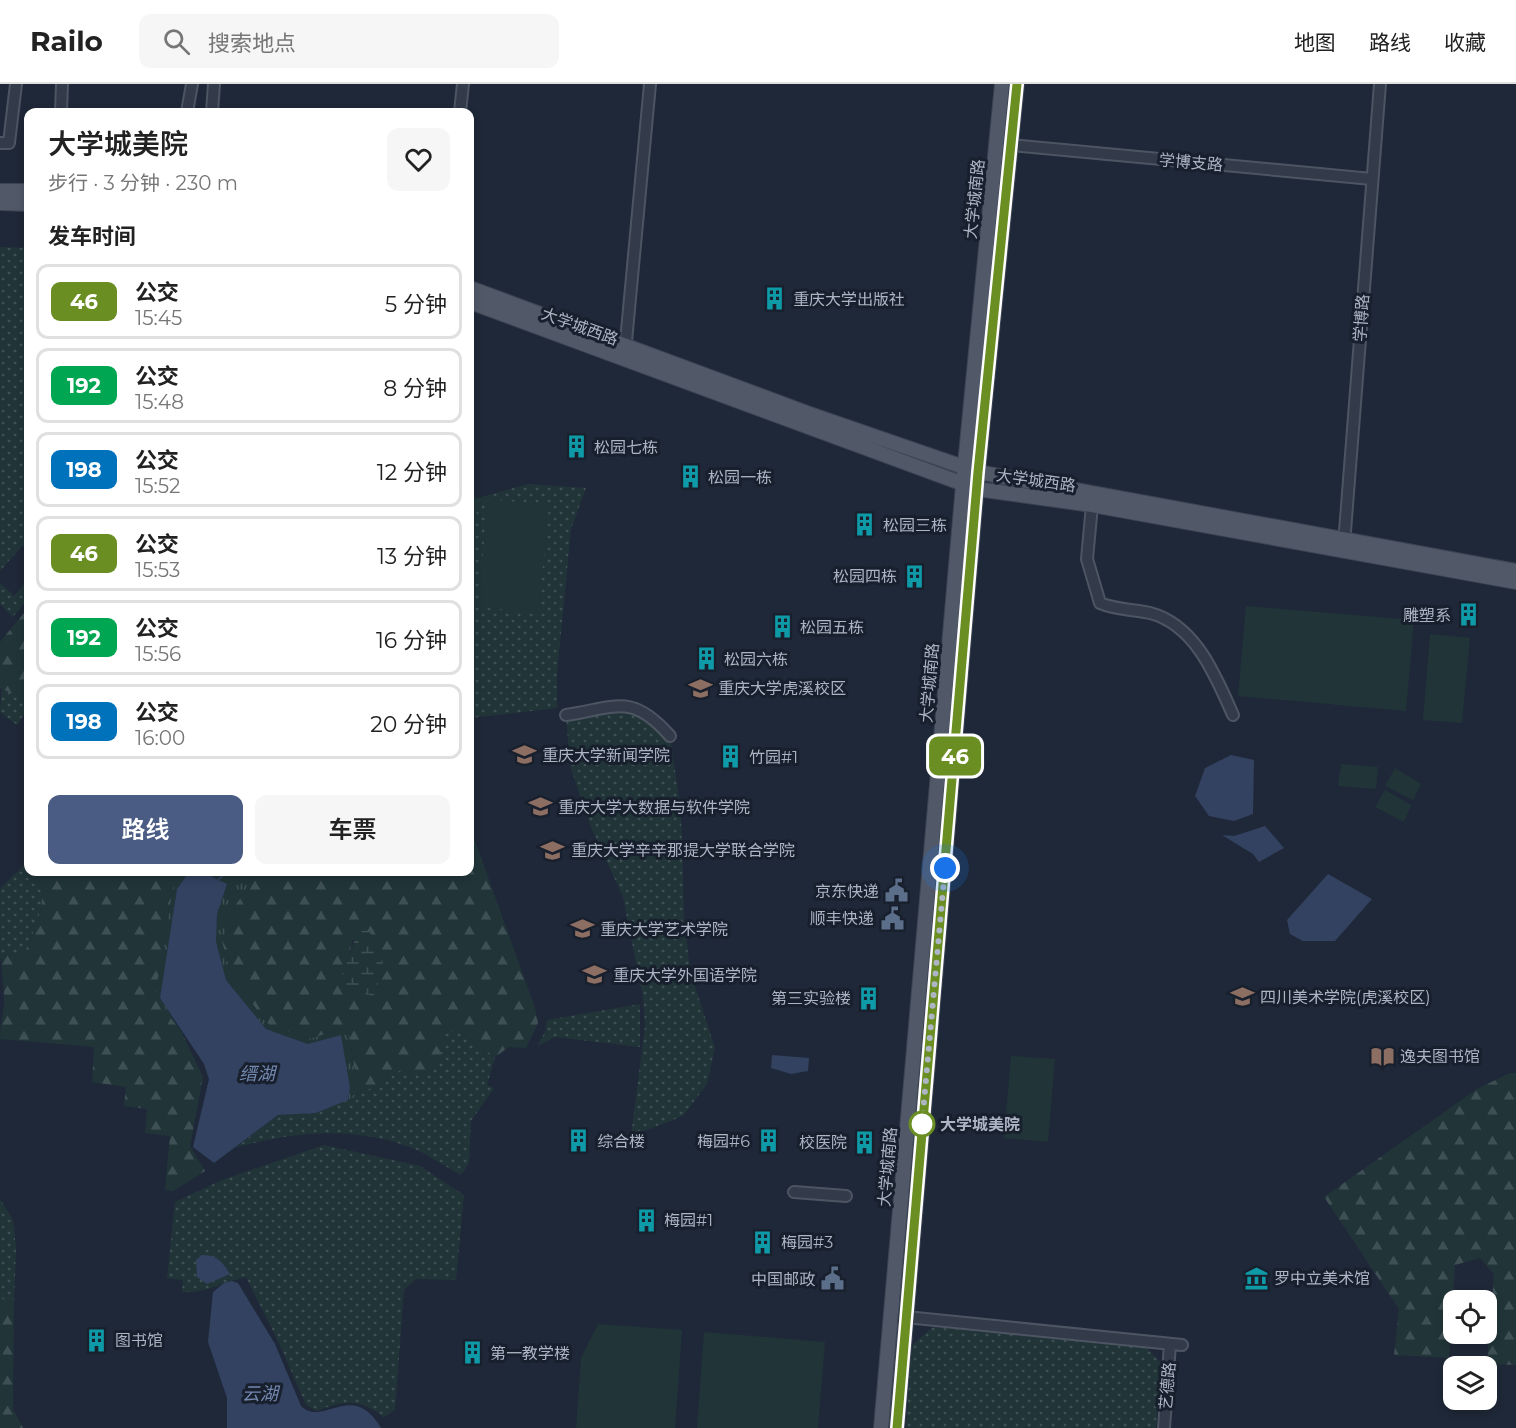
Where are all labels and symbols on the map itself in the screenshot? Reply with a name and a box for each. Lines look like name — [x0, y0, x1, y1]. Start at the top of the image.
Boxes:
street label: 学博支路 — [1158, 150, 1224, 175]
street label: 大学城南路 — [961, 158, 988, 240]
building icon: 重庆大学出版社 — [762, 286, 788, 312]
place label: 重庆大学出版社 — [793, 290, 905, 309]
street label: 学博路 — [1350, 293, 1373, 343]
street label: 大学城西路 — [539, 304, 621, 349]
building icon: 松园七栋 — [563, 434, 589, 460]
place label: 松园七栋 — [594, 438, 658, 457]
building icon: 松园一栋 — [677, 464, 703, 490]
street label: 大学城西路 — [995, 466, 1077, 495]
place label: 松园一栋 — [708, 468, 772, 487]
building icon: 松园三栋 — [852, 512, 878, 538]
place label: 松园三栋 — [883, 516, 947, 535]
building icon: 松园四栋 — [902, 563, 928, 589]
place label: 松园四栋 — [833, 567, 897, 586]
building icon: 雕塑系 — [1456, 602, 1482, 628]
place label: 雕塑系 — [1403, 606, 1451, 625]
building icon: 松园五栋 — [769, 614, 795, 640]
place label: 松园五栋 — [800, 618, 864, 637]
street label: 大学城南路 — [917, 642, 942, 724]
building icon: 松园六栋 — [693, 646, 719, 672]
place label: 松园六栋 — [724, 650, 788, 669]
school or university icon: 重庆大学虎溪校区 — [687, 675, 713, 701]
place label: 重庆大学虎溪校区 — [718, 679, 846, 698]
line badge: 46 — [928, 736, 982, 776]
school or university icon: 重庆大学新闻学院 — [511, 742, 537, 768]
building icon: 竹园#1 — [718, 744, 744, 770]
place label: 重庆大学新闻学院 — [542, 746, 670, 765]
place label: 竹园#1 — [749, 748, 798, 767]
school or university icon: 重庆大学大数据与软件学院 — [527, 794, 553, 820]
place label: 重庆大学大数据与软件学院 — [558, 798, 750, 817]
school or university icon: 重庆大学辛辛那提大学联合学院 — [540, 837, 566, 863]
place label: 重庆大学辛辛那提大学联合学院 — [571, 841, 795, 860]
your location — [930, 853, 960, 883]
public building icon: 京东快递 — [884, 878, 910, 904]
place label: 京东快递 — [815, 882, 879, 901]
public building icon: 顺丰快递 — [879, 905, 905, 931]
place label: 顺丰快递 — [810, 909, 874, 928]
school or university icon: 重庆大学艺术学院 — [569, 916, 595, 942]
place label: 重庆大学艺术学院 — [600, 920, 728, 939]
school or university icon: 重庆大学外国语学院 — [582, 962, 608, 988]
place label: 重庆大学外国语学院 — [613, 966, 757, 985]
school or university icon: 四川美术学院(虎溪校区) — [1229, 984, 1255, 1010]
building icon: 第三实验楼 — [856, 985, 882, 1011]
place label: 四川美术学院(虎溪校区) — [1260, 988, 1431, 1007]
place label: 第三实验楼 — [771, 989, 851, 1008]
library icon: 逸夫图书馆 — [1369, 1043, 1395, 1069]
place label: 逸夫图书馆 — [1400, 1047, 1480, 1066]
water label: 缙湖 — [239, 1063, 278, 1085]
marker: 大学城美院 — [909, 1111, 935, 1137]
place label: 大学城美院 — [940, 1115, 1020, 1134]
street label: 大学城南路 — [875, 1126, 900, 1208]
building icon: 综合楼 — [566, 1128, 592, 1154]
building icon: 梅园#6 — [755, 1128, 781, 1154]
building icon: 校医院 — [852, 1129, 878, 1155]
place label: 综合楼 — [597, 1132, 645, 1151]
place label: 梅园#6 — [697, 1132, 750, 1151]
place label: 校医院 — [799, 1133, 847, 1152]
building icon: 梅园#1 — [633, 1207, 659, 1233]
place label: 梅园#1 — [664, 1211, 713, 1230]
building icon: 梅园#3 — [750, 1229, 776, 1255]
place label: 梅园#3 — [781, 1233, 833, 1252]
museum icon: 罗中立美术馆 — [1243, 1265, 1269, 1291]
public building icon: 中国邮政 — [820, 1266, 846, 1292]
place label: 罗中立美术馆 — [1274, 1269, 1370, 1288]
place label: 中国邮政 — [751, 1270, 815, 1289]
building icon: 图书馆 — [84, 1327, 110, 1353]
place label: 图书馆 — [115, 1331, 163, 1350]
building icon: 第一教学楼 — [459, 1340, 485, 1366]
place label: 第一教学楼 — [490, 1344, 570, 1363]
street label: 艺德路 — [1156, 1361, 1179, 1411]
water label: 云湖 — [242, 1383, 281, 1405]

